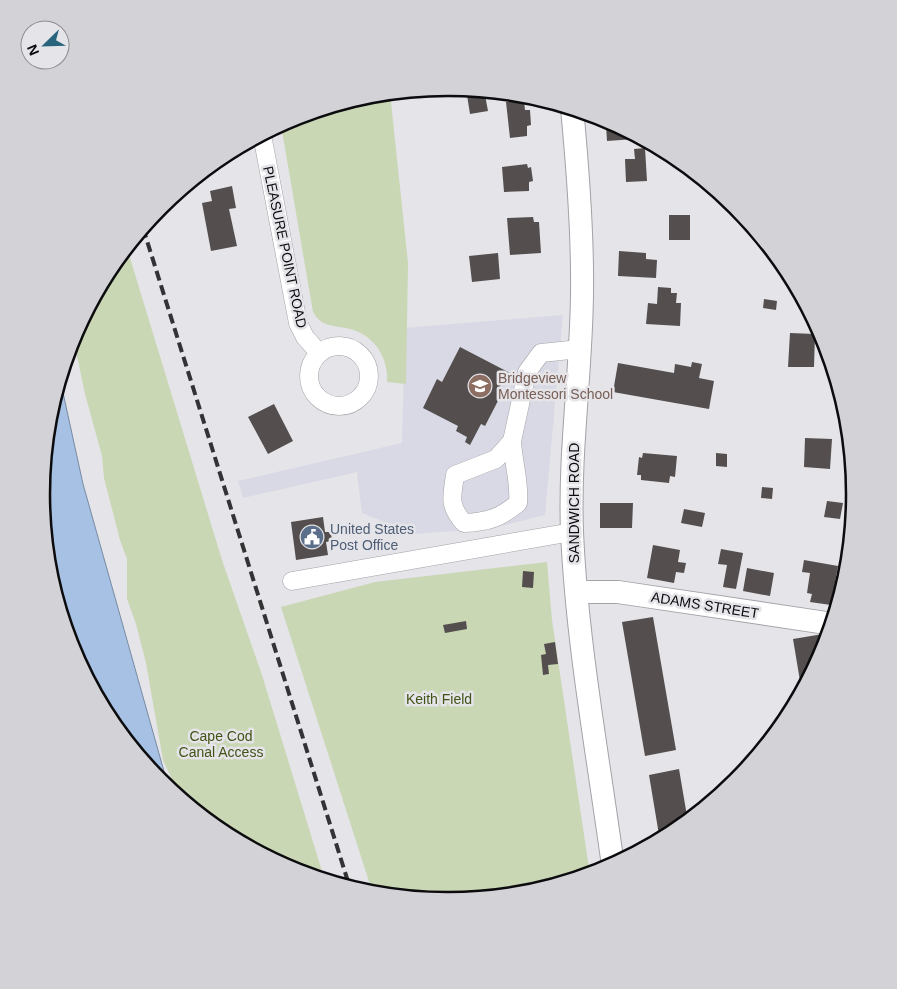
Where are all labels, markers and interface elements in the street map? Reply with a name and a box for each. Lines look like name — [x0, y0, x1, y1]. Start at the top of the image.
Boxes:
north arrow — [20, 20, 70, 70]
text: N — [24, 42, 42, 58]
street label: PLEASURE POINT ROAD — [260, 164, 310, 330]
place label: Bridgeview Montessori School — [498, 370, 613, 402]
school or university icon: Bridgeview Montessori School — [467, 373, 493, 399]
street label: SANDWICH ROAD — [566, 443, 582, 563]
place label: United States Post Office — [330, 521, 414, 553]
public building icon: United States Post Office — [299, 524, 325, 550]
street label: ADAMS STREET — [650, 589, 760, 621]
park label: Keith Field — [406, 691, 472, 707]
park label: Cape Cod Canal Access — [179, 728, 263, 760]

